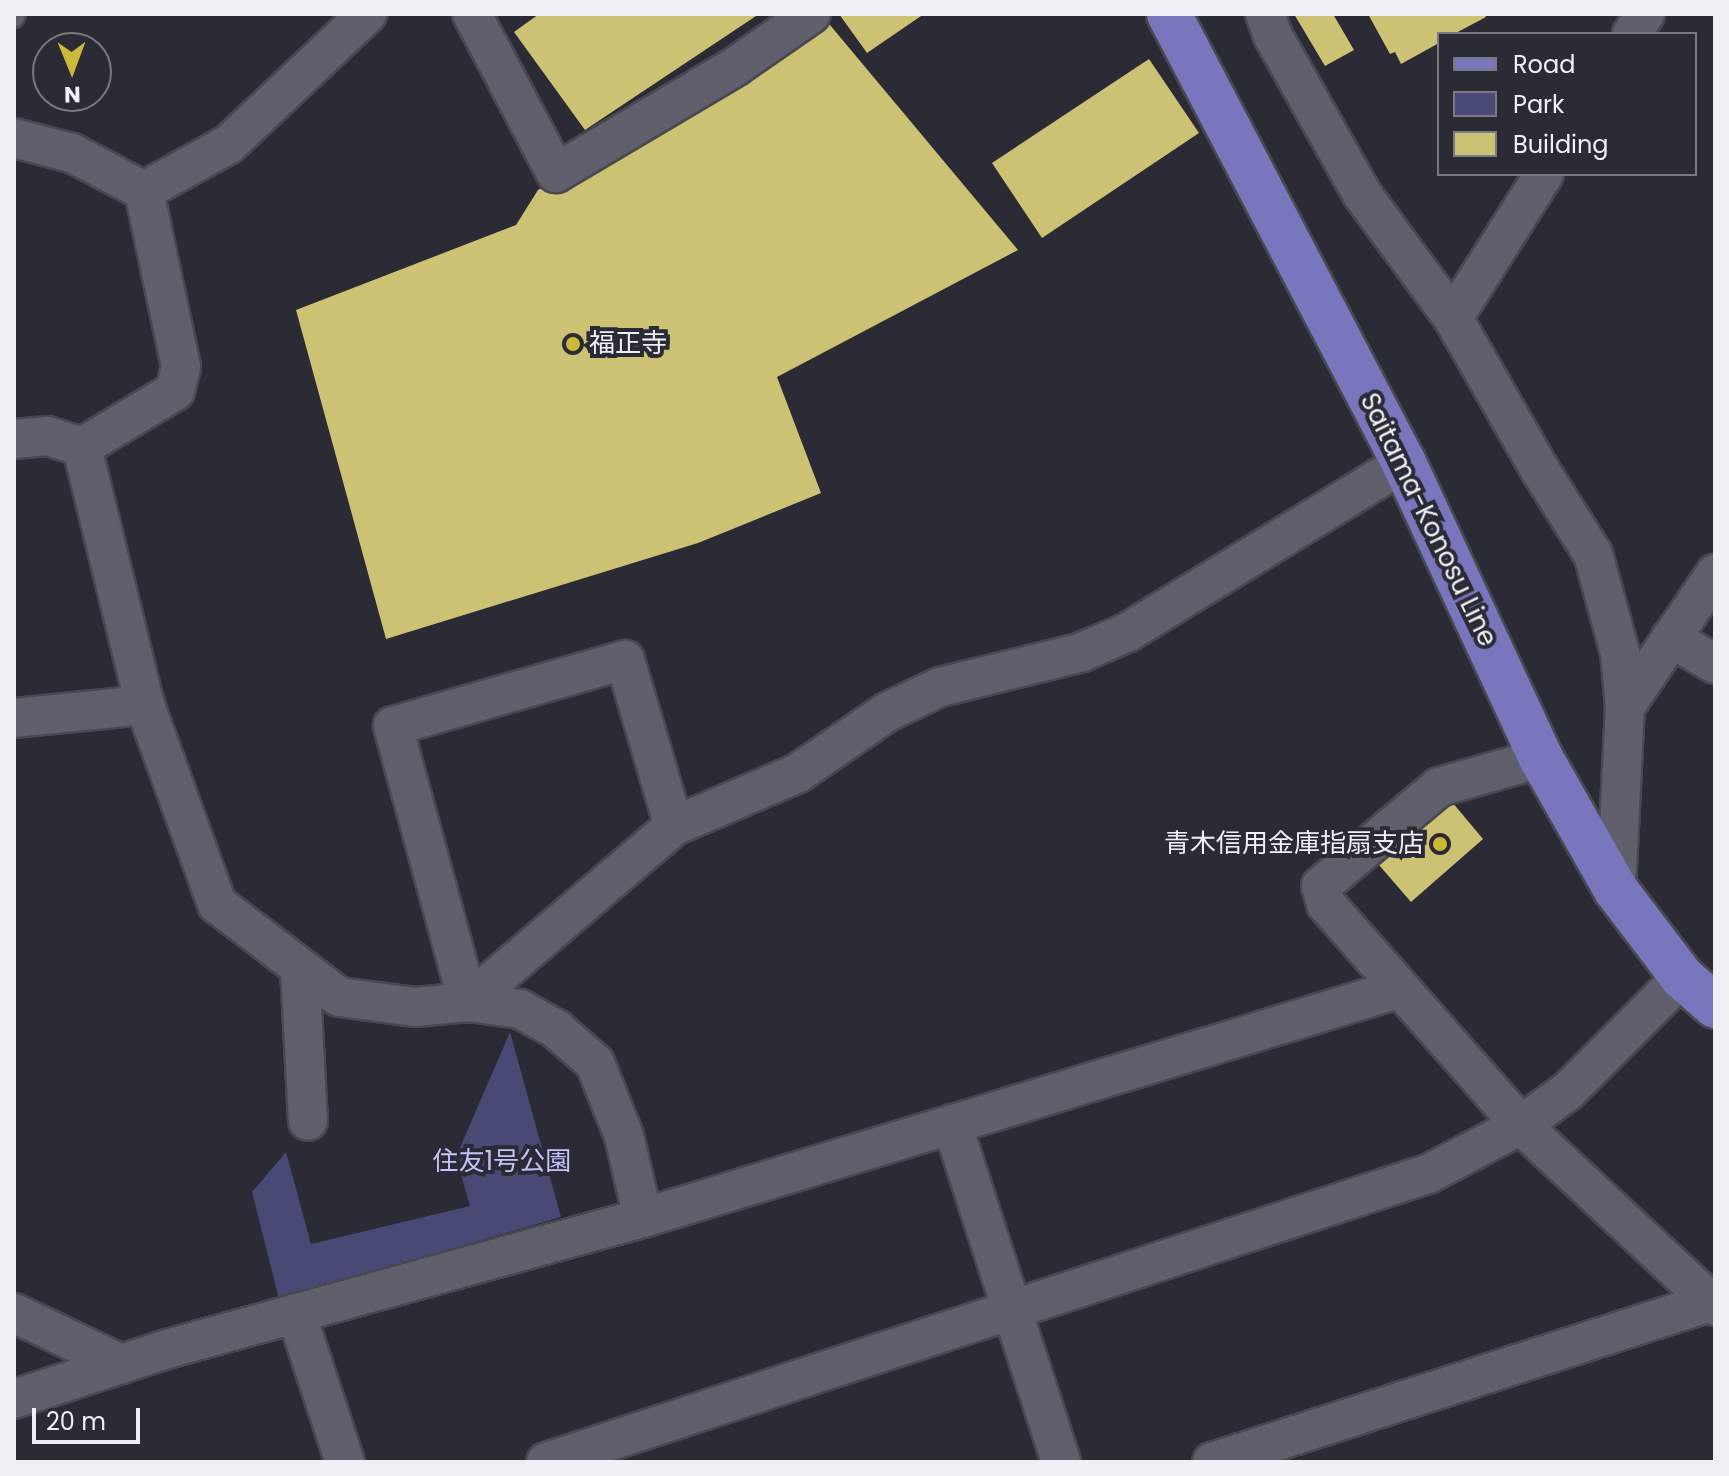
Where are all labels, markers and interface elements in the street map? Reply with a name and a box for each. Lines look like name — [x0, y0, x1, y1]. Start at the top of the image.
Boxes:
north arrow — [32, 32, 112, 112]
legend — [1437, 32, 1697, 176]
text: Road — [1513, 48, 1575, 81]
text: N — [64, 79, 81, 110]
text: Park — [1513, 88, 1564, 121]
text: Building — [1513, 128, 1609, 161]
place label: 福正寺 — [589, 328, 667, 360]
marker: 福正寺 — [564, 335, 582, 353]
street label: Saitama-Konosu Line — [1353, 388, 1503, 652]
place label: 青木信用金庫指扇支店 — [1164, 828, 1424, 860]
marker: 青木信用金庫指扇支店 — [1431, 835, 1449, 853]
park label: 住友1号公園 — [433, 1146, 571, 1178]
scale bar — [36, 1392, 144, 1442]
text: 20 m — [46, 1405, 106, 1438]

